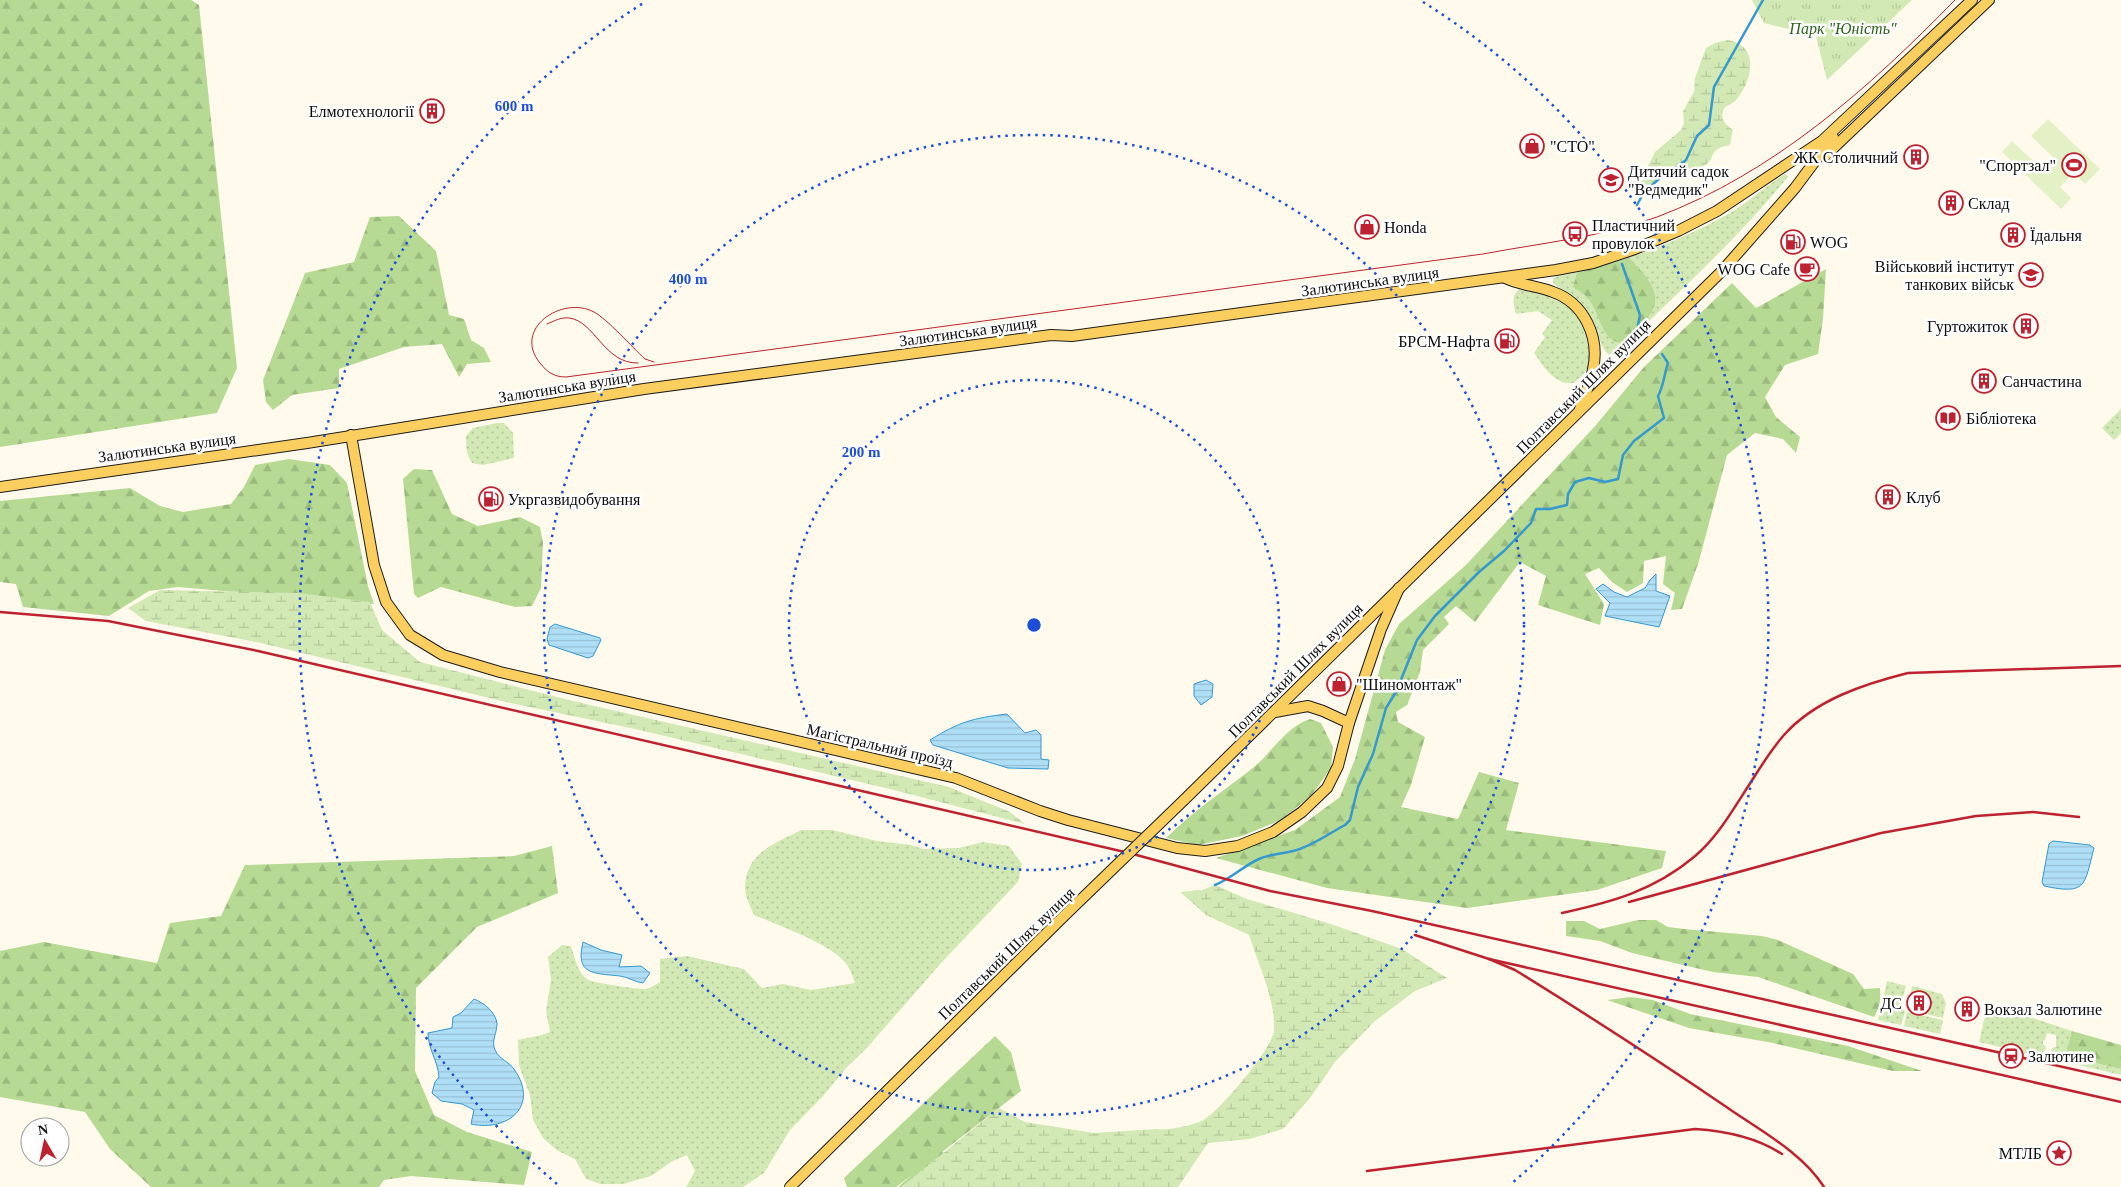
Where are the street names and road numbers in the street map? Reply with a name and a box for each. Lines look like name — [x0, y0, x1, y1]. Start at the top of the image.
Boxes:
street label: Залютинська вулиця — [1300, 263, 1441, 301]
street label: Залютинська вулиця — [898, 313, 1039, 351]
street label: Полтавський Шлях вулиця — [1513, 315, 1655, 458]
street label: Залютинська вулиця — [497, 367, 638, 407]
street label: Залютинська вулиця — [97, 429, 238, 467]
street label: Полтавський Шлях вулиця — [1225, 599, 1367, 742]
street label: Магістральний проїзд — [805, 720, 955, 772]
street label: Полтавський Шлях вулиця — [935, 883, 1079, 1024]

